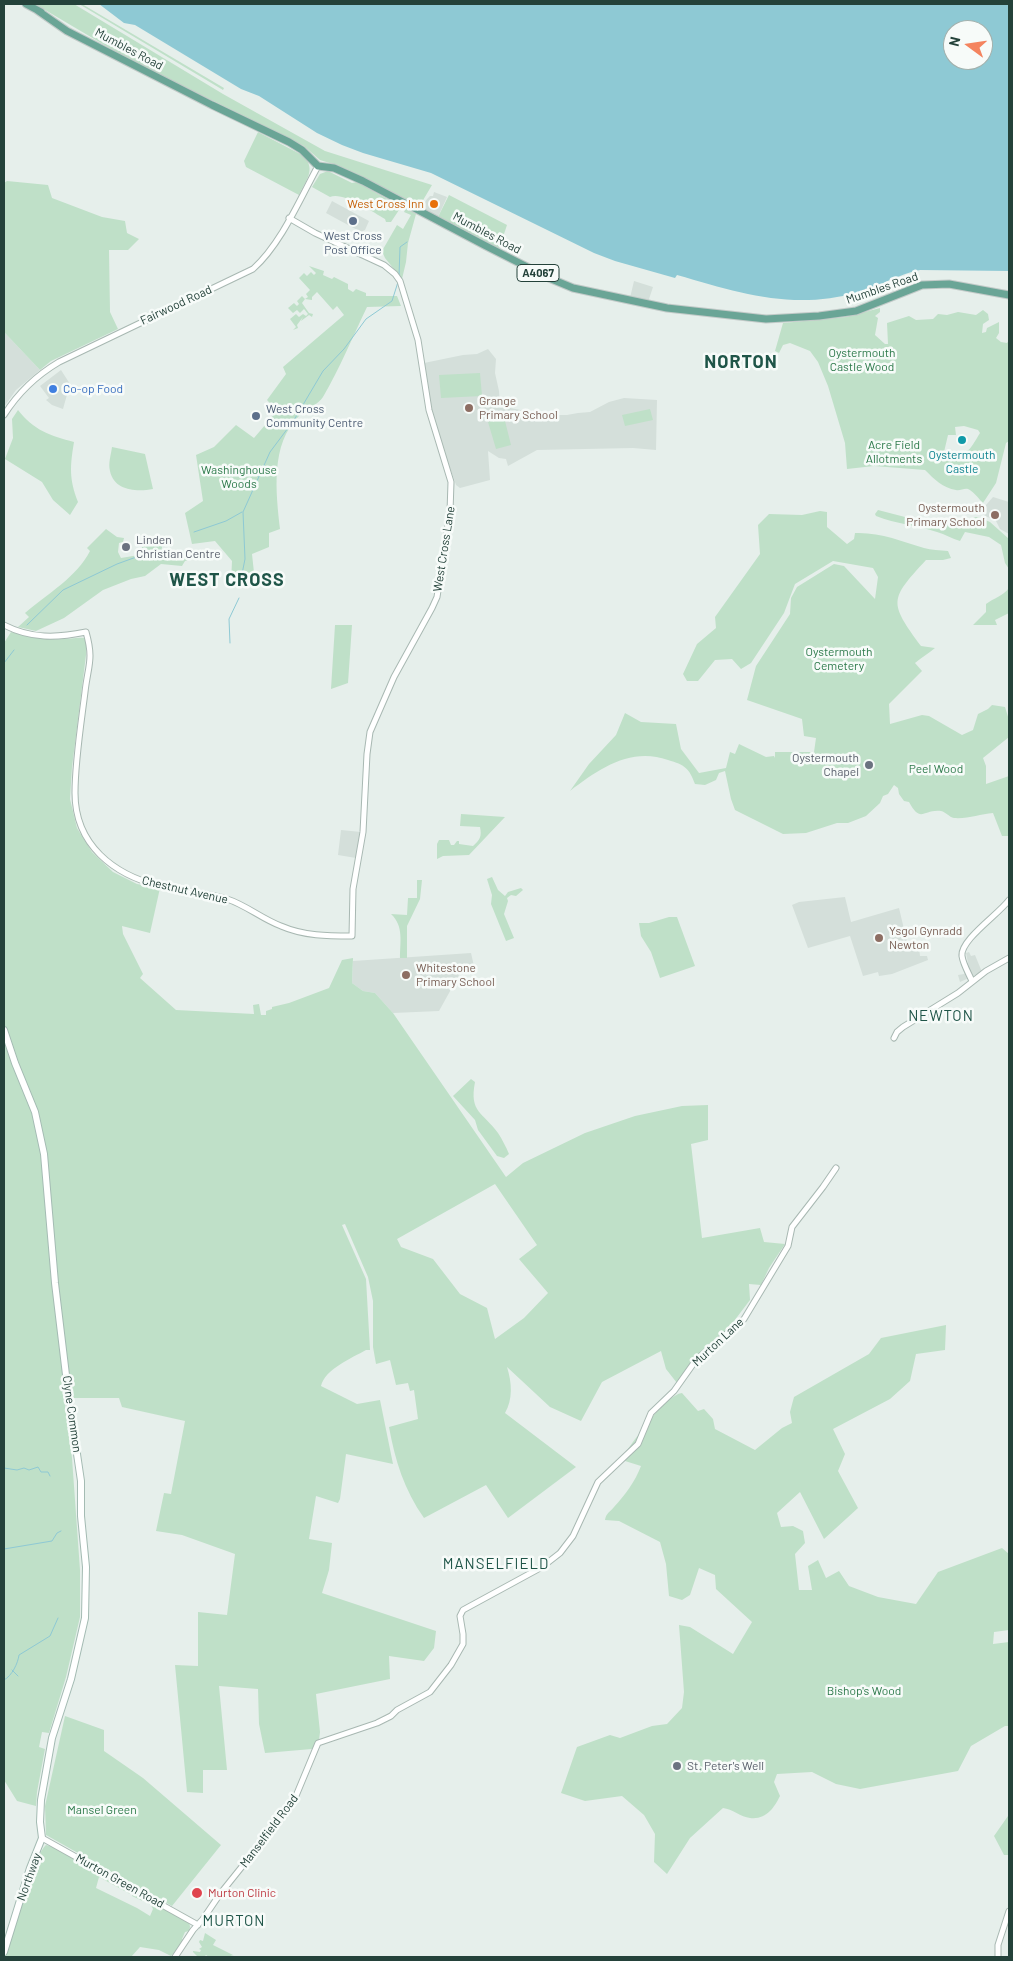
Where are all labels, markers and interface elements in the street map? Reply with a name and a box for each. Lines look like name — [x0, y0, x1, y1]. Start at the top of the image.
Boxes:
north arrow — [943, 20, 993, 70]
street label: Mumbles Road — [92, 25, 166, 73]
text: N — [945, 35, 963, 48]
place label: West Cross Inn — [347, 197, 424, 211]
marker: West Cross Inn — [428, 198, 440, 210]
street label: Mumbles Road — [450, 209, 524, 257]
marker: West Cross Post Office — [347, 215, 359, 227]
place label: West Cross Post Office — [324, 229, 382, 257]
road number: A4067 — [517, 264, 559, 282]
street label: Mumbles Road — [844, 269, 920, 307]
street label: Fairwood Road — [138, 282, 214, 328]
park label: Oystermouth Castle Wood — [829, 346, 895, 374]
district label: NORTON — [704, 351, 778, 373]
place label: Co-op Food — [63, 382, 123, 396]
marker: Co-op Food — [47, 383, 59, 395]
place label: Grange Primary School — [479, 394, 558, 422]
place label: West Cross Community Centre — [266, 402, 363, 430]
marker: Grange Primary School — [463, 402, 475, 414]
marker: West Cross Community Centre — [250, 410, 262, 422]
marker: Oystermouth Castle — [956, 434, 968, 446]
park label: Acre Field Allotments — [866, 438, 922, 466]
place label: Oystermouth Castle — [929, 448, 995, 476]
park label: Washinghouse Woods — [201, 463, 277, 491]
place label: Oystermouth Primary School — [906, 501, 985, 529]
street label: West Cross Lane — [430, 505, 458, 593]
marker: Oystermouth Primary School — [989, 509, 1001, 521]
place label: Linden Christian Centre — [136, 533, 221, 561]
marker: Linden Christian Centre — [120, 541, 132, 553]
district label: WEST CROSS — [168, 569, 286, 591]
park label: Oystermouth Cemetery — [806, 645, 872, 673]
place label: Oystermouth Chapel — [792, 751, 859, 779]
marker: Oystermouth Chapel — [863, 759, 875, 771]
park label: Peel Wood — [909, 762, 963, 776]
street label: Chestnut Avenue — [141, 873, 229, 907]
place label: Ysgol Gynradd Newton — [889, 924, 962, 952]
marker: Ysgol Gynradd Newton — [873, 932, 885, 944]
place label: Whitestone Primary School — [416, 961, 495, 989]
marker: Whitestone Primary School — [400, 969, 412, 981]
district label: NEWTON — [907, 1007, 975, 1025]
street label: Murton Lane — [689, 1315, 747, 1369]
street label: Clyne Common — [59, 1375, 85, 1453]
district label: MANSELFIELD — [441, 1555, 551, 1573]
park label: Bishop's Wood — [827, 1684, 901, 1698]
place label: St. Peter's Well — [687, 1759, 764, 1773]
marker: St. Peter's Well — [671, 1760, 683, 1772]
street label: Manselfield Road — [237, 1791, 301, 1871]
park label: Mansel Green — [67, 1803, 137, 1817]
street label: Northway — [14, 1851, 44, 1903]
street label: Murton Green Road — [73, 1851, 167, 1911]
marker: Murton Clinic — [190, 1886, 204, 1900]
place label: Murton Clinic — [208, 1886, 276, 1900]
district label: MURTON — [202, 1912, 266, 1930]

